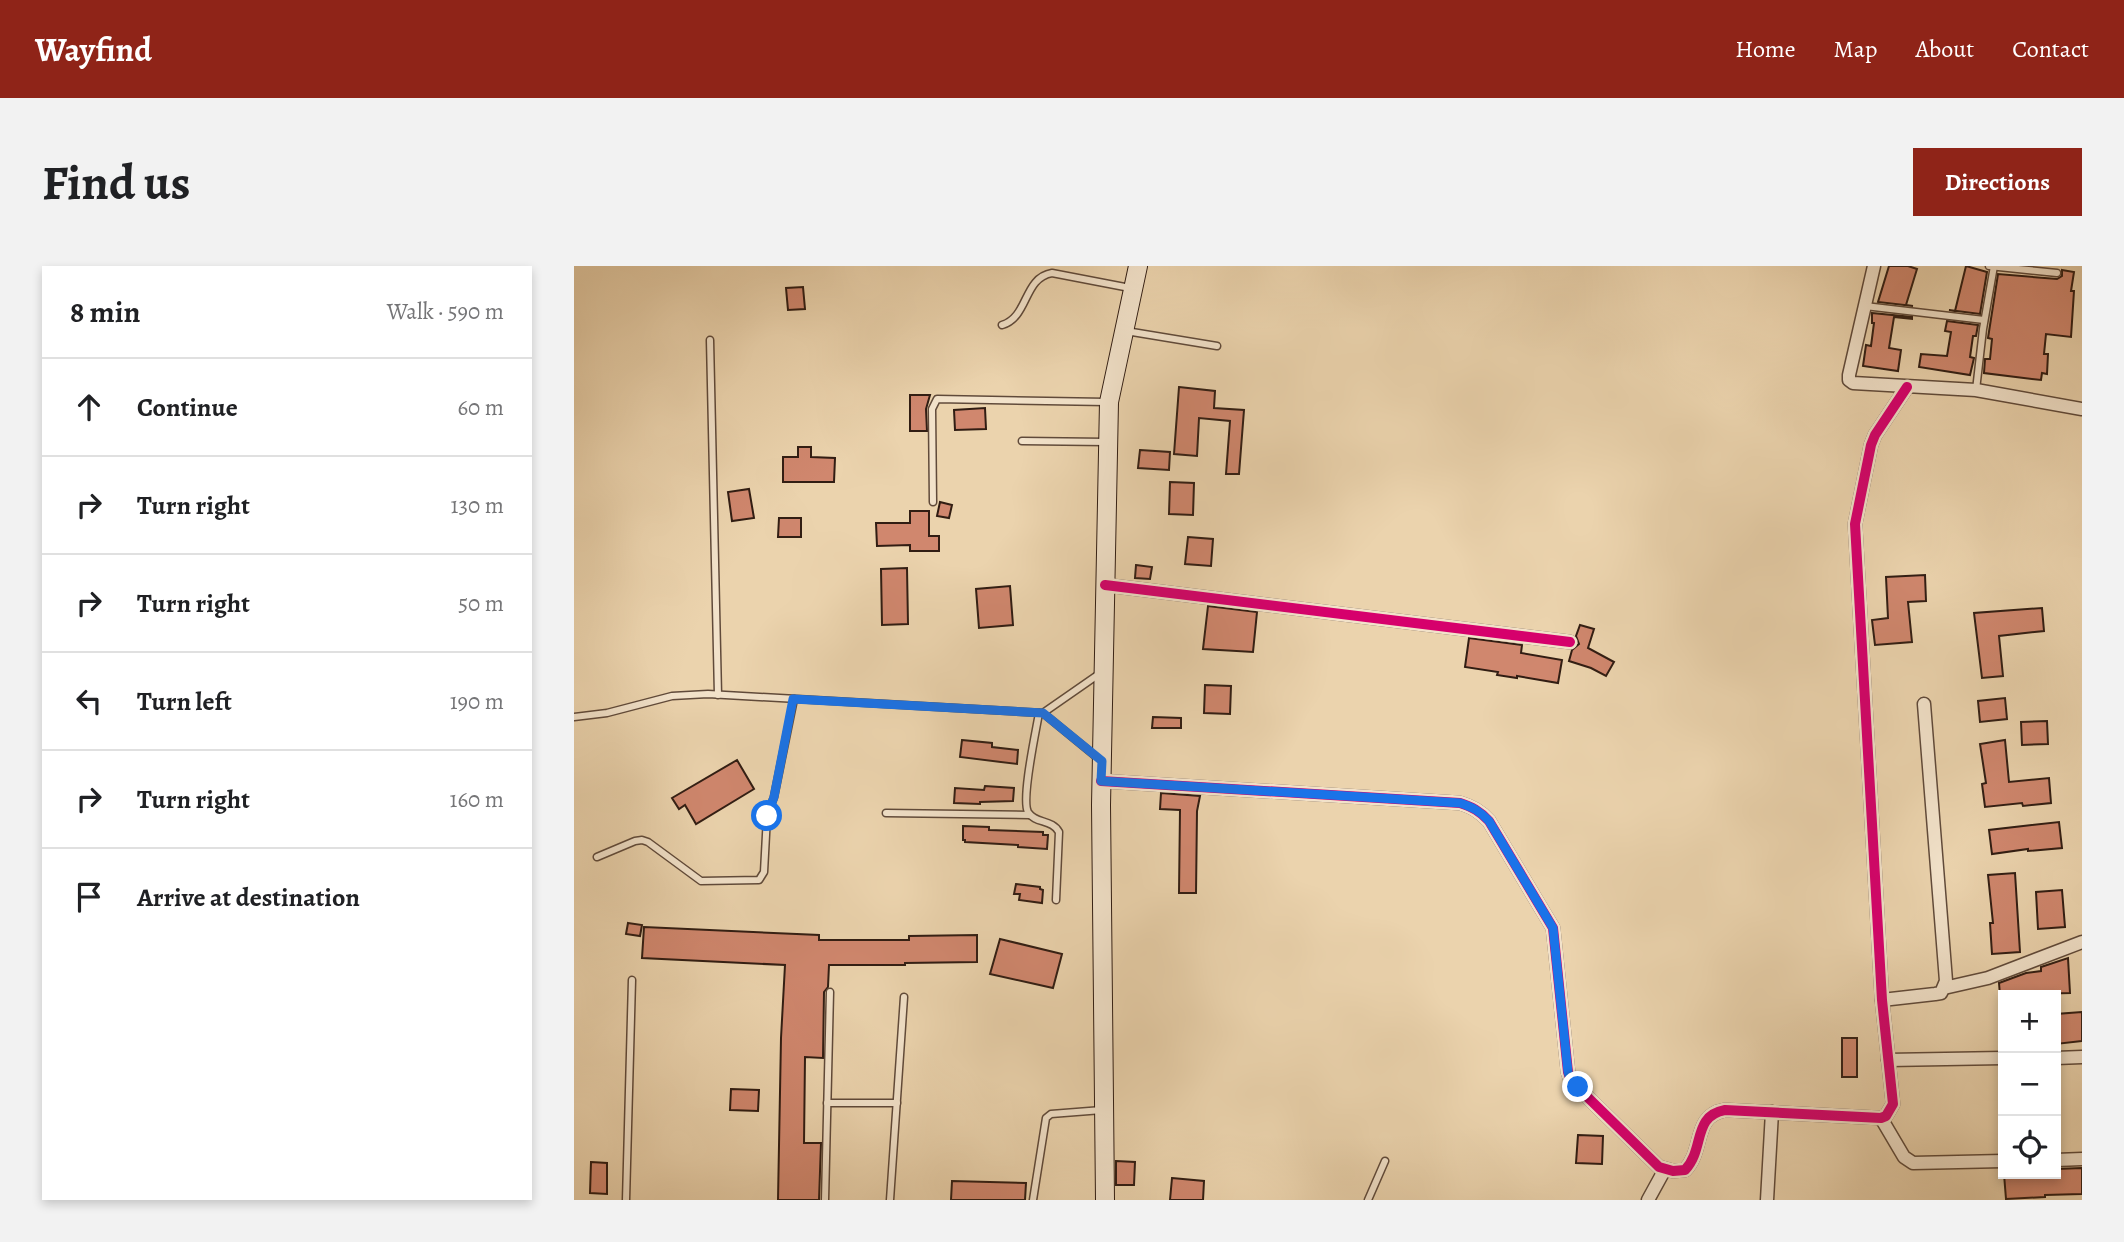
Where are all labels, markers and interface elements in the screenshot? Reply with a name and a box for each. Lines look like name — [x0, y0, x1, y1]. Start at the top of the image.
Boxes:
text: Wayfind — [35, 27, 152, 72]
text: Home — [1735, 33, 1796, 65]
text: Map — [1834, 33, 1878, 65]
text: About — [1916, 33, 1974, 65]
text: Contact — [2012, 33, 2089, 65]
button: Directions — [1913, 148, 2082, 216]
text: Find us — [42, 149, 190, 216]
text: 8 min — [70, 292, 140, 332]
text: Walk · 590 m — [387, 296, 504, 327]
icon: ahead — [70, 388, 108, 426]
text: Continue — [137, 390, 238, 425]
text: 60 m — [457, 392, 504, 423]
icon: right — [70, 486, 108, 524]
text: Turn right — [137, 488, 250, 523]
text: 130 m — [451, 490, 504, 521]
icon: right — [70, 584, 108, 622]
text: Turn right — [137, 586, 250, 621]
text: 50 m — [458, 588, 504, 619]
icon: left — [70, 682, 108, 720]
text: Turn left — [137, 684, 232, 719]
text: 190 m — [450, 686, 504, 717]
icon: right — [70, 780, 108, 818]
text: Turn right — [137, 782, 250, 817]
text: 160 m — [450, 784, 504, 815]
route start — [751, 800, 782, 831]
icon: arrive — [70, 878, 108, 916]
text: Arrive at destination — [137, 880, 360, 915]
map controls — [1998, 990, 2061, 1179]
button: + — [1998, 990, 2061, 1053]
button: − — [1998, 1053, 2061, 1116]
route end — [1562, 1071, 1593, 1102]
button: locate — [1998, 1116, 2061, 1179]

